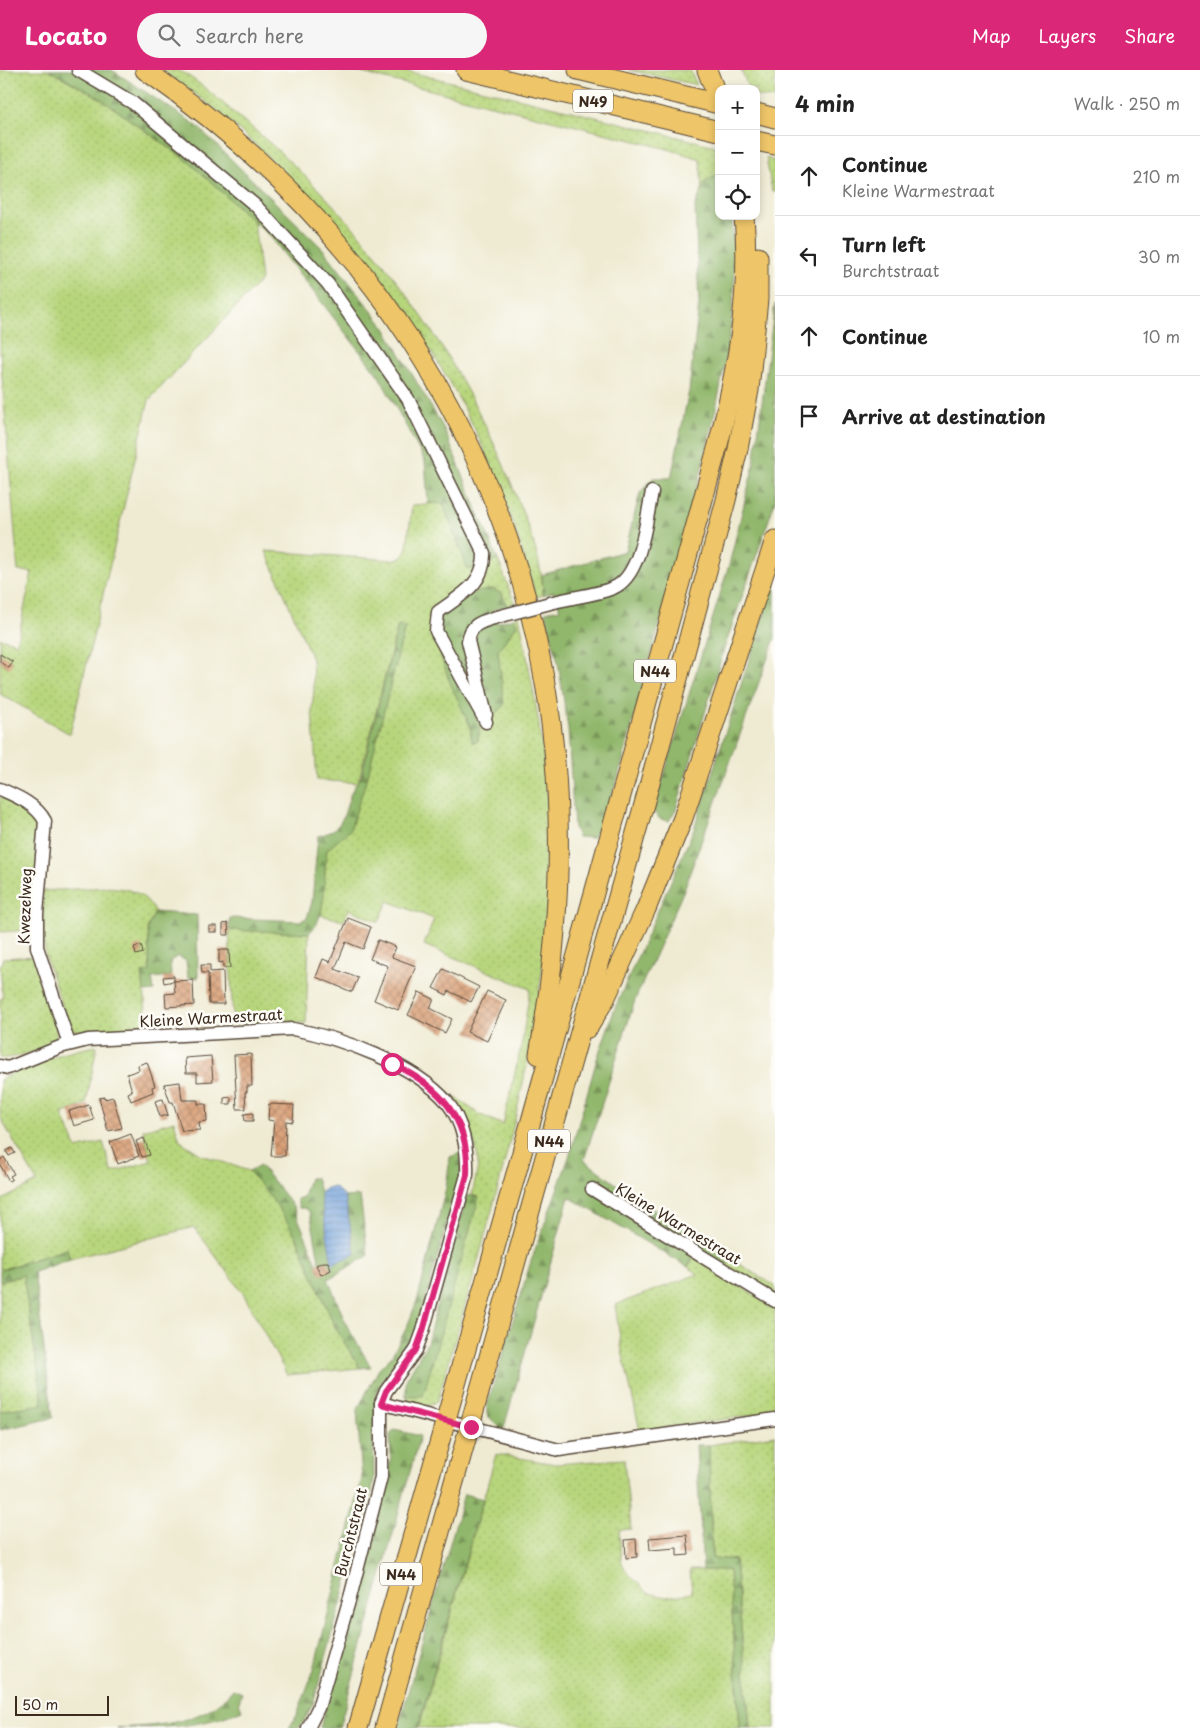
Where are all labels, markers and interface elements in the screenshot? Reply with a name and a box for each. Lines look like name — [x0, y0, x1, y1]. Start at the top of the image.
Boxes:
search box — [137, 13, 487, 58]
text: Locato — [25, 17, 107, 53]
icon: search — [155, 21, 183, 49]
text: Search here — [195, 21, 304, 49]
text: Map — [972, 22, 1011, 49]
text: Layers — [1039, 22, 1096, 49]
text: Share — [1124, 22, 1175, 49]
map controls — [715, 85, 760, 220]
button: + — [715, 85, 760, 130]
text: 4 min — [795, 87, 855, 119]
road number: N49 — [573, 90, 613, 112]
text: Walk · 250 m — [1074, 91, 1180, 115]
button: − — [715, 130, 760, 175]
text: Continue — [842, 150, 928, 178]
icon: ahead — [795, 162, 823, 190]
text: 210 m — [1132, 164, 1180, 188]
button: locate — [715, 175, 760, 220]
text: Kleine Warmestraat — [842, 178, 995, 202]
text: Turn left — [842, 230, 926, 258]
icon: left — [795, 242, 823, 270]
text: 30 m — [1138, 244, 1180, 268]
text: Burchtstraat — [842, 258, 939, 282]
icon: ahead — [795, 322, 823, 350]
text: Continue — [842, 322, 928, 350]
text: 10 m — [1143, 324, 1180, 348]
icon: arrive — [795, 402, 823, 430]
text: Arrive at destination — [842, 402, 1046, 430]
road number: N44 — [634, 660, 676, 682]
street label: Kwezelweg — [11, 867, 37, 945]
street label: Kleine Warmestraat — [139, 1002, 283, 1032]
route start — [381, 1053, 404, 1076]
road number: N44 — [528, 1130, 570, 1152]
street label: Kleine Warmestraat — [612, 1176, 746, 1270]
route end — [460, 1416, 483, 1439]
street label: Burchtstraat — [328, 1485, 372, 1579]
road number: N44 — [380, 1562, 422, 1586]
scale bar — [15, 1693, 109, 1716]
text: 50 m — [22, 1694, 58, 1715]

